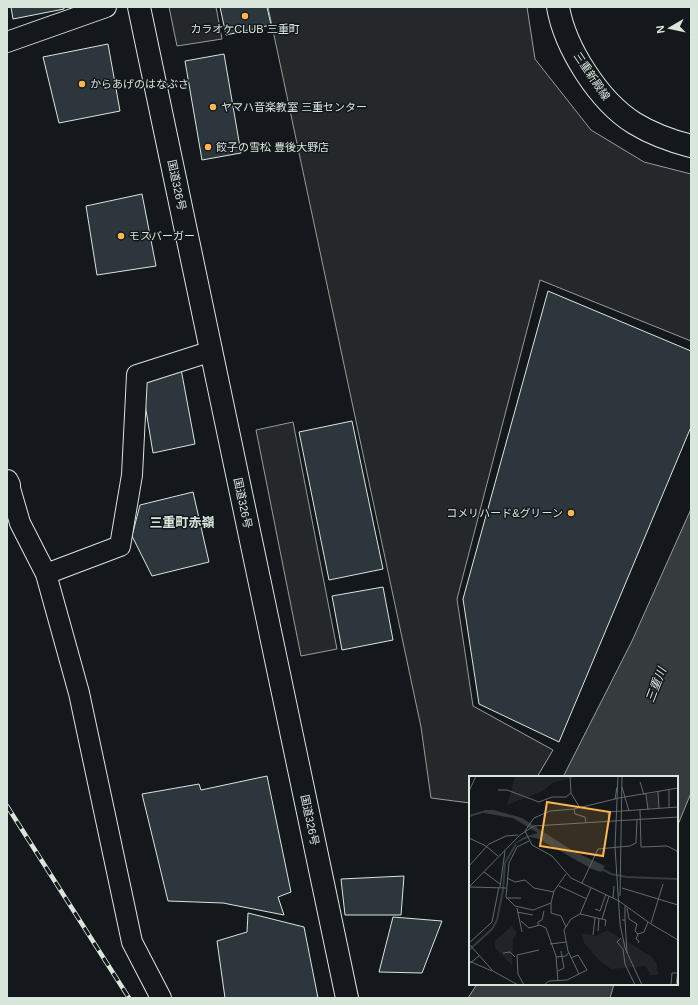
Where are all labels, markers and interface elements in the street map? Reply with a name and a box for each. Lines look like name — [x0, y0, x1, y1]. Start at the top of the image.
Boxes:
north arrow — [650, 8, 690, 48]
marker: カラオケCLUB 三重町 — [240, 11, 250, 21]
place label: カラオケCLUB 三重町 — [190, 23, 300, 35]
text: N — [654, 25, 667, 34]
street label: 三重新殿線 — [572, 50, 612, 102]
place label: からあげのはなぶさ — [90, 78, 189, 90]
marker: からあげのはなぶさ — [77, 79, 87, 89]
place label: ヤマハ音楽教室 三重センター — [221, 101, 367, 113]
marker: ヤマハ音楽教室 三重センター — [208, 102, 218, 112]
place label: 餃子の雪松 豊後大野店 — [216, 141, 329, 153]
marker: 餃子の雪松 豊後大野店 — [203, 142, 213, 152]
street label: 国道326号 — [166, 159, 188, 211]
place label: モスバーガー — [129, 230, 195, 242]
marker: モスバーガー — [116, 231, 126, 241]
street label: 国道326号 — [232, 477, 254, 529]
place label: コメリハード&グリーン — [446, 507, 563, 519]
marker: コメリハード&グリーン — [566, 508, 576, 518]
district label: 三重町赤嶺 — [149, 515, 215, 530]
water label: 三重川 — [643, 664, 670, 704]
inset map — [469, 776, 678, 985]
street label: 国道326号 — [299, 794, 321, 846]

